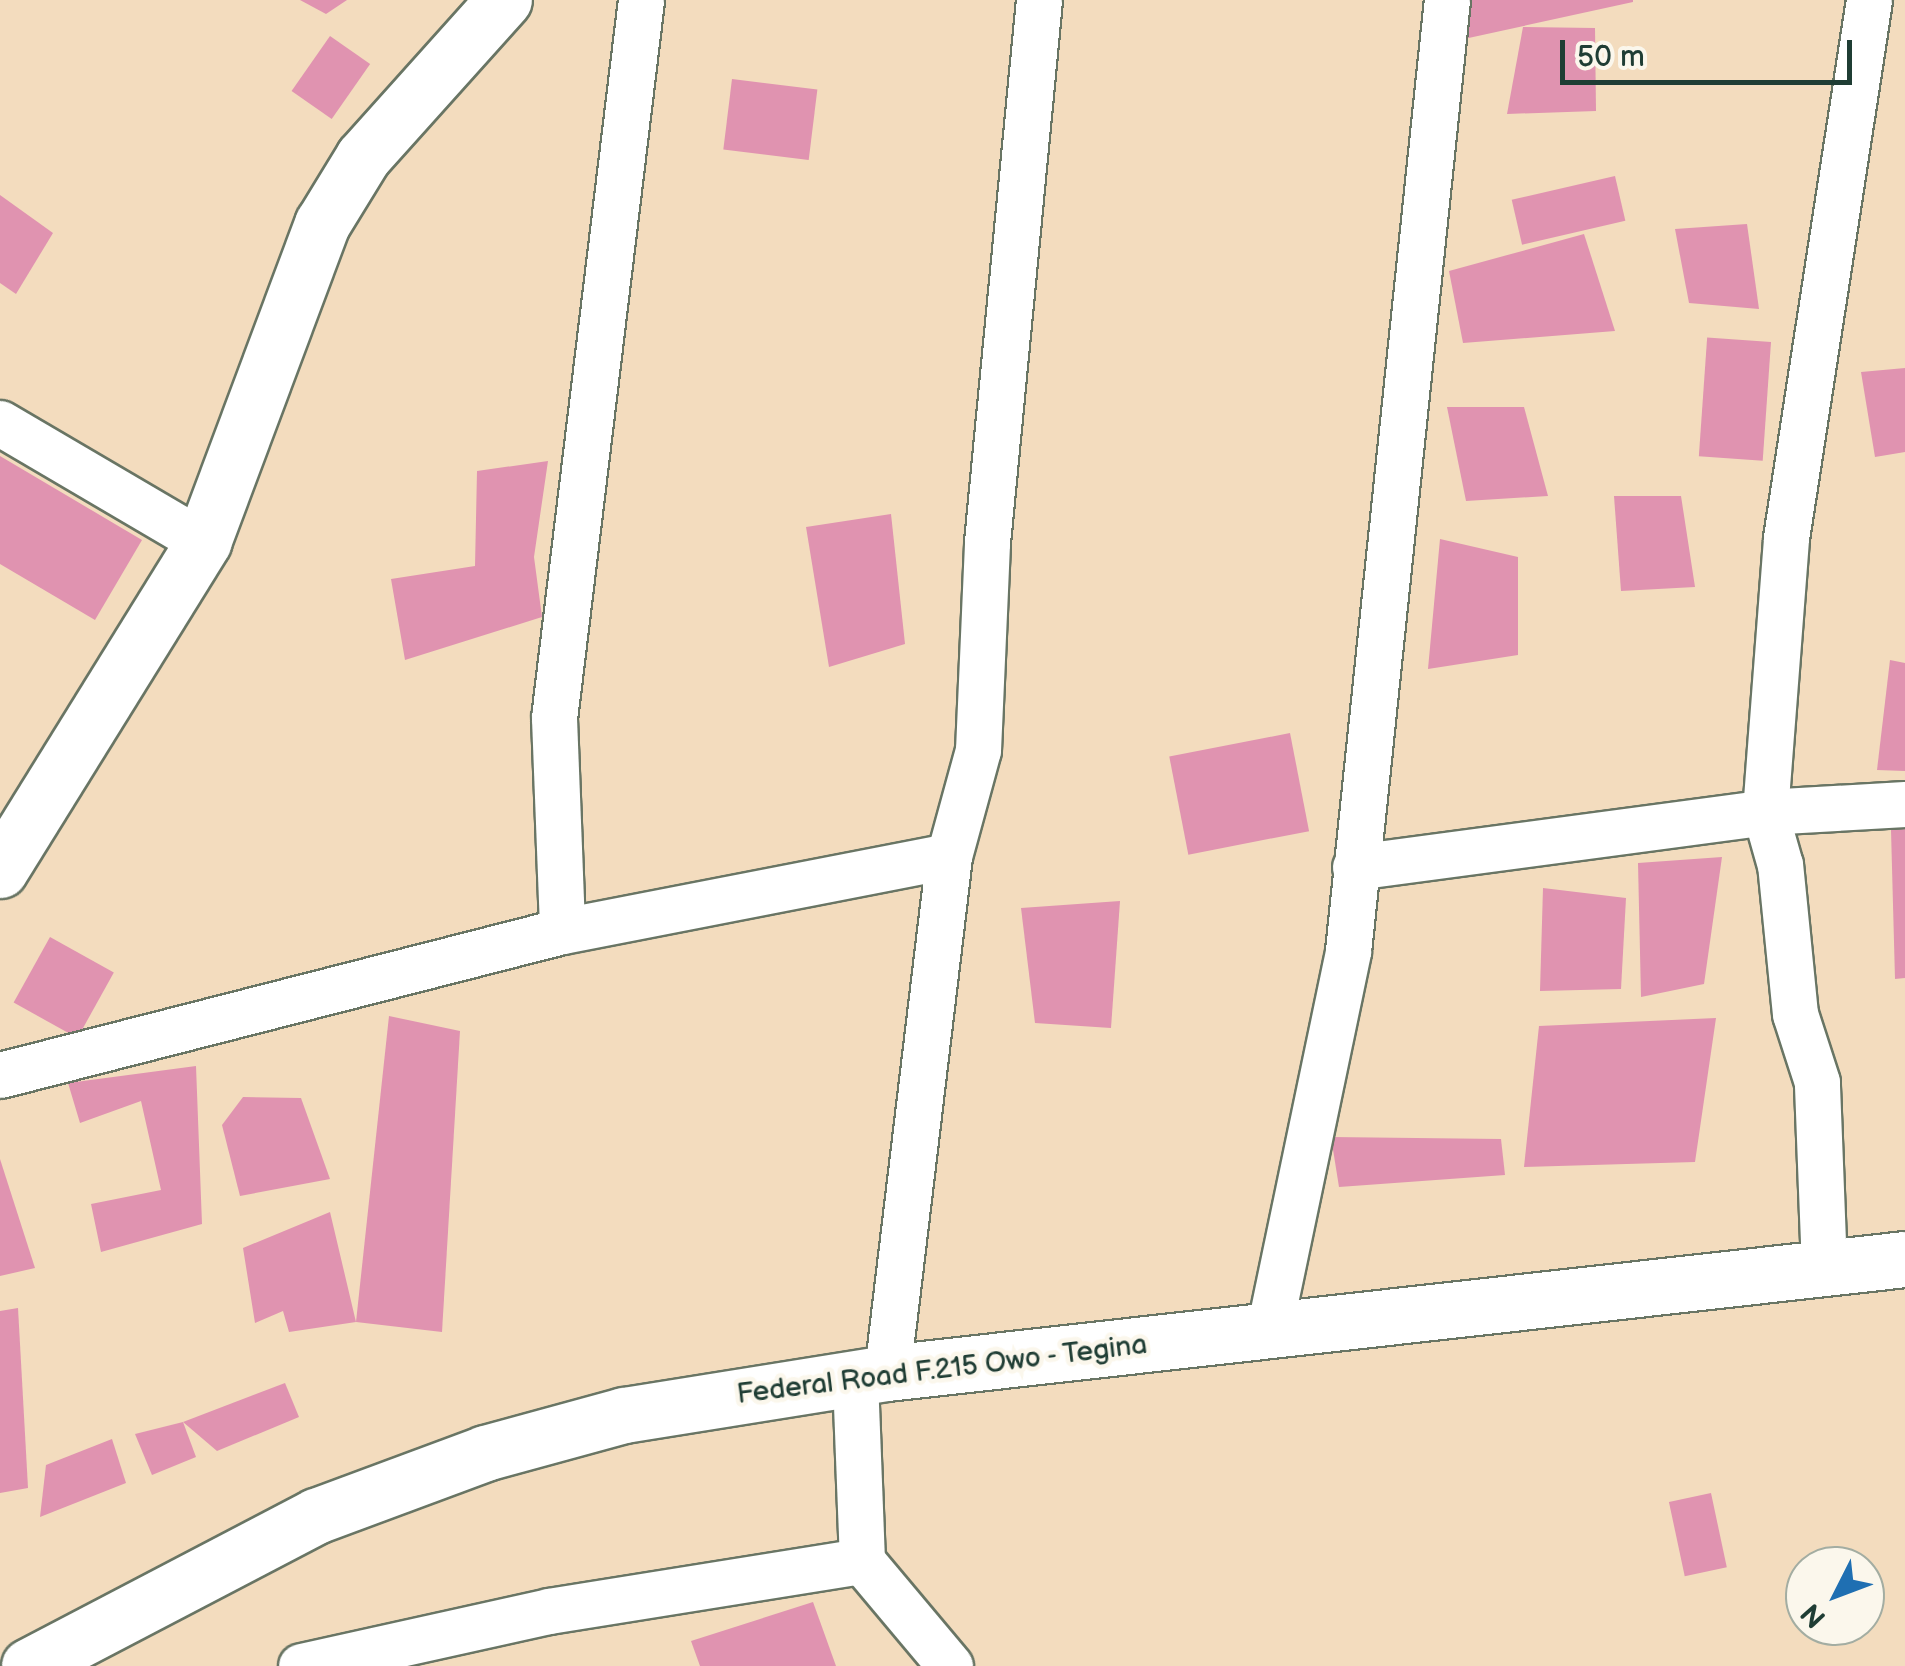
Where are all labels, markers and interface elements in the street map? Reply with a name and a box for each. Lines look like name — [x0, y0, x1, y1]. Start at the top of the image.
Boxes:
scale bar — [1565, 20, 1858, 82]
text: 50 m — [1577, 39, 1645, 75]
street label: Federal Road F.215 Owo - Tegina — [733, 1328, 1151, 1412]
north arrow — [1785, 1546, 1885, 1646]
text: N — [1795, 1596, 1833, 1634]

